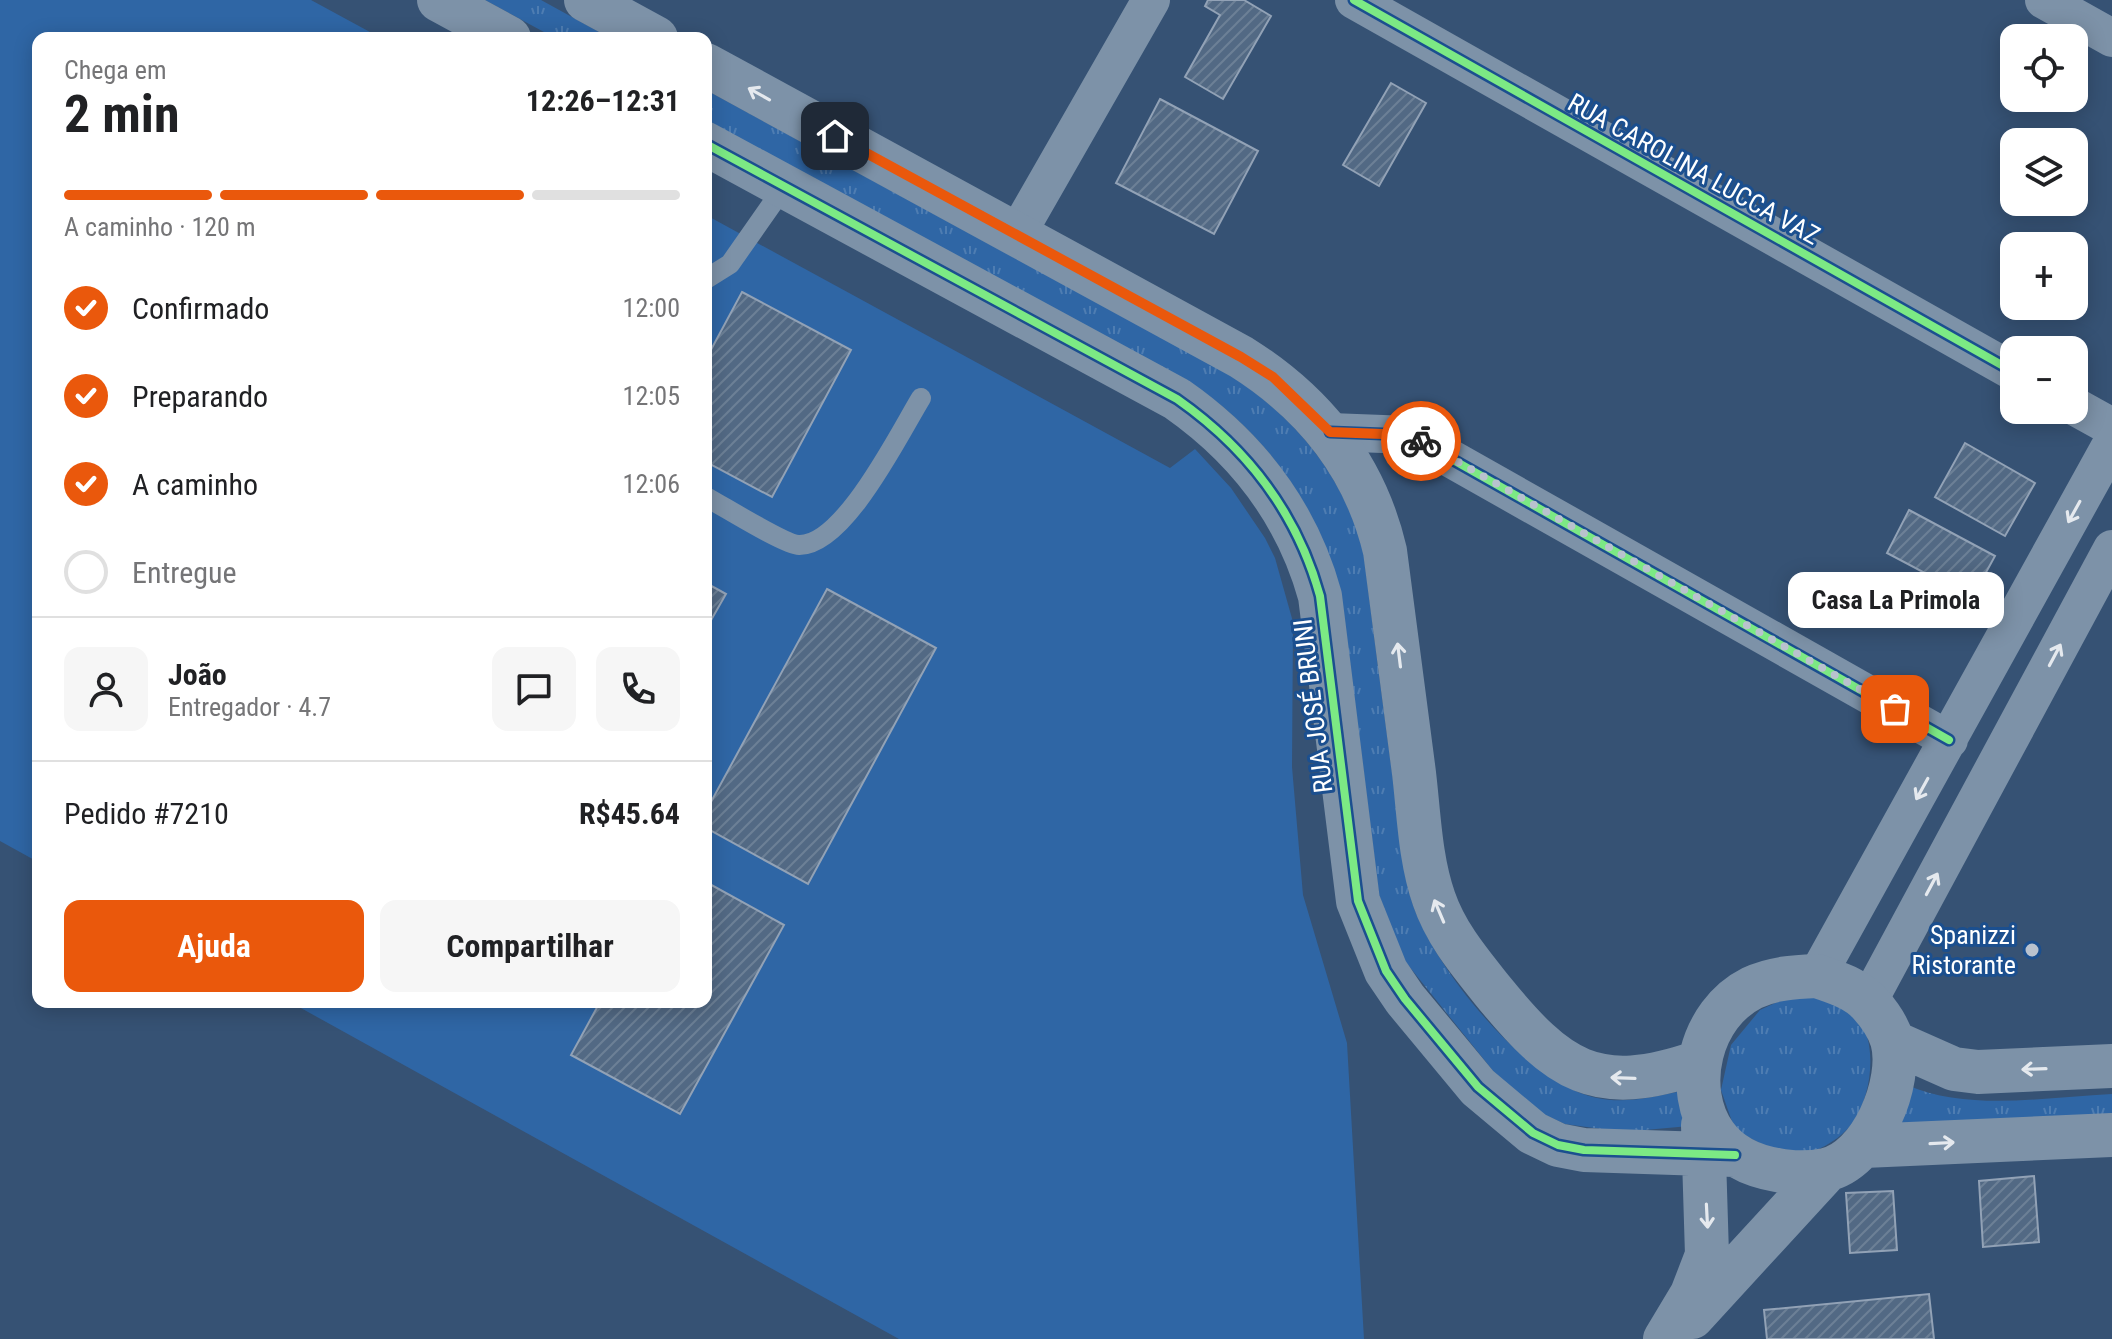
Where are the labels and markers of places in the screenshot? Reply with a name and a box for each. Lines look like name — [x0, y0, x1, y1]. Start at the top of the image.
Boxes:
pin — [801, 102, 869, 170]
callout: Casa La Primola — [1787, 573, 2003, 629]
pin — [1861, 675, 1929, 743]
place label: Spanizzi Ristorante — [1912, 920, 2016, 980]
marker: Spanizzi Ristorante — [2023, 941, 2041, 959]

